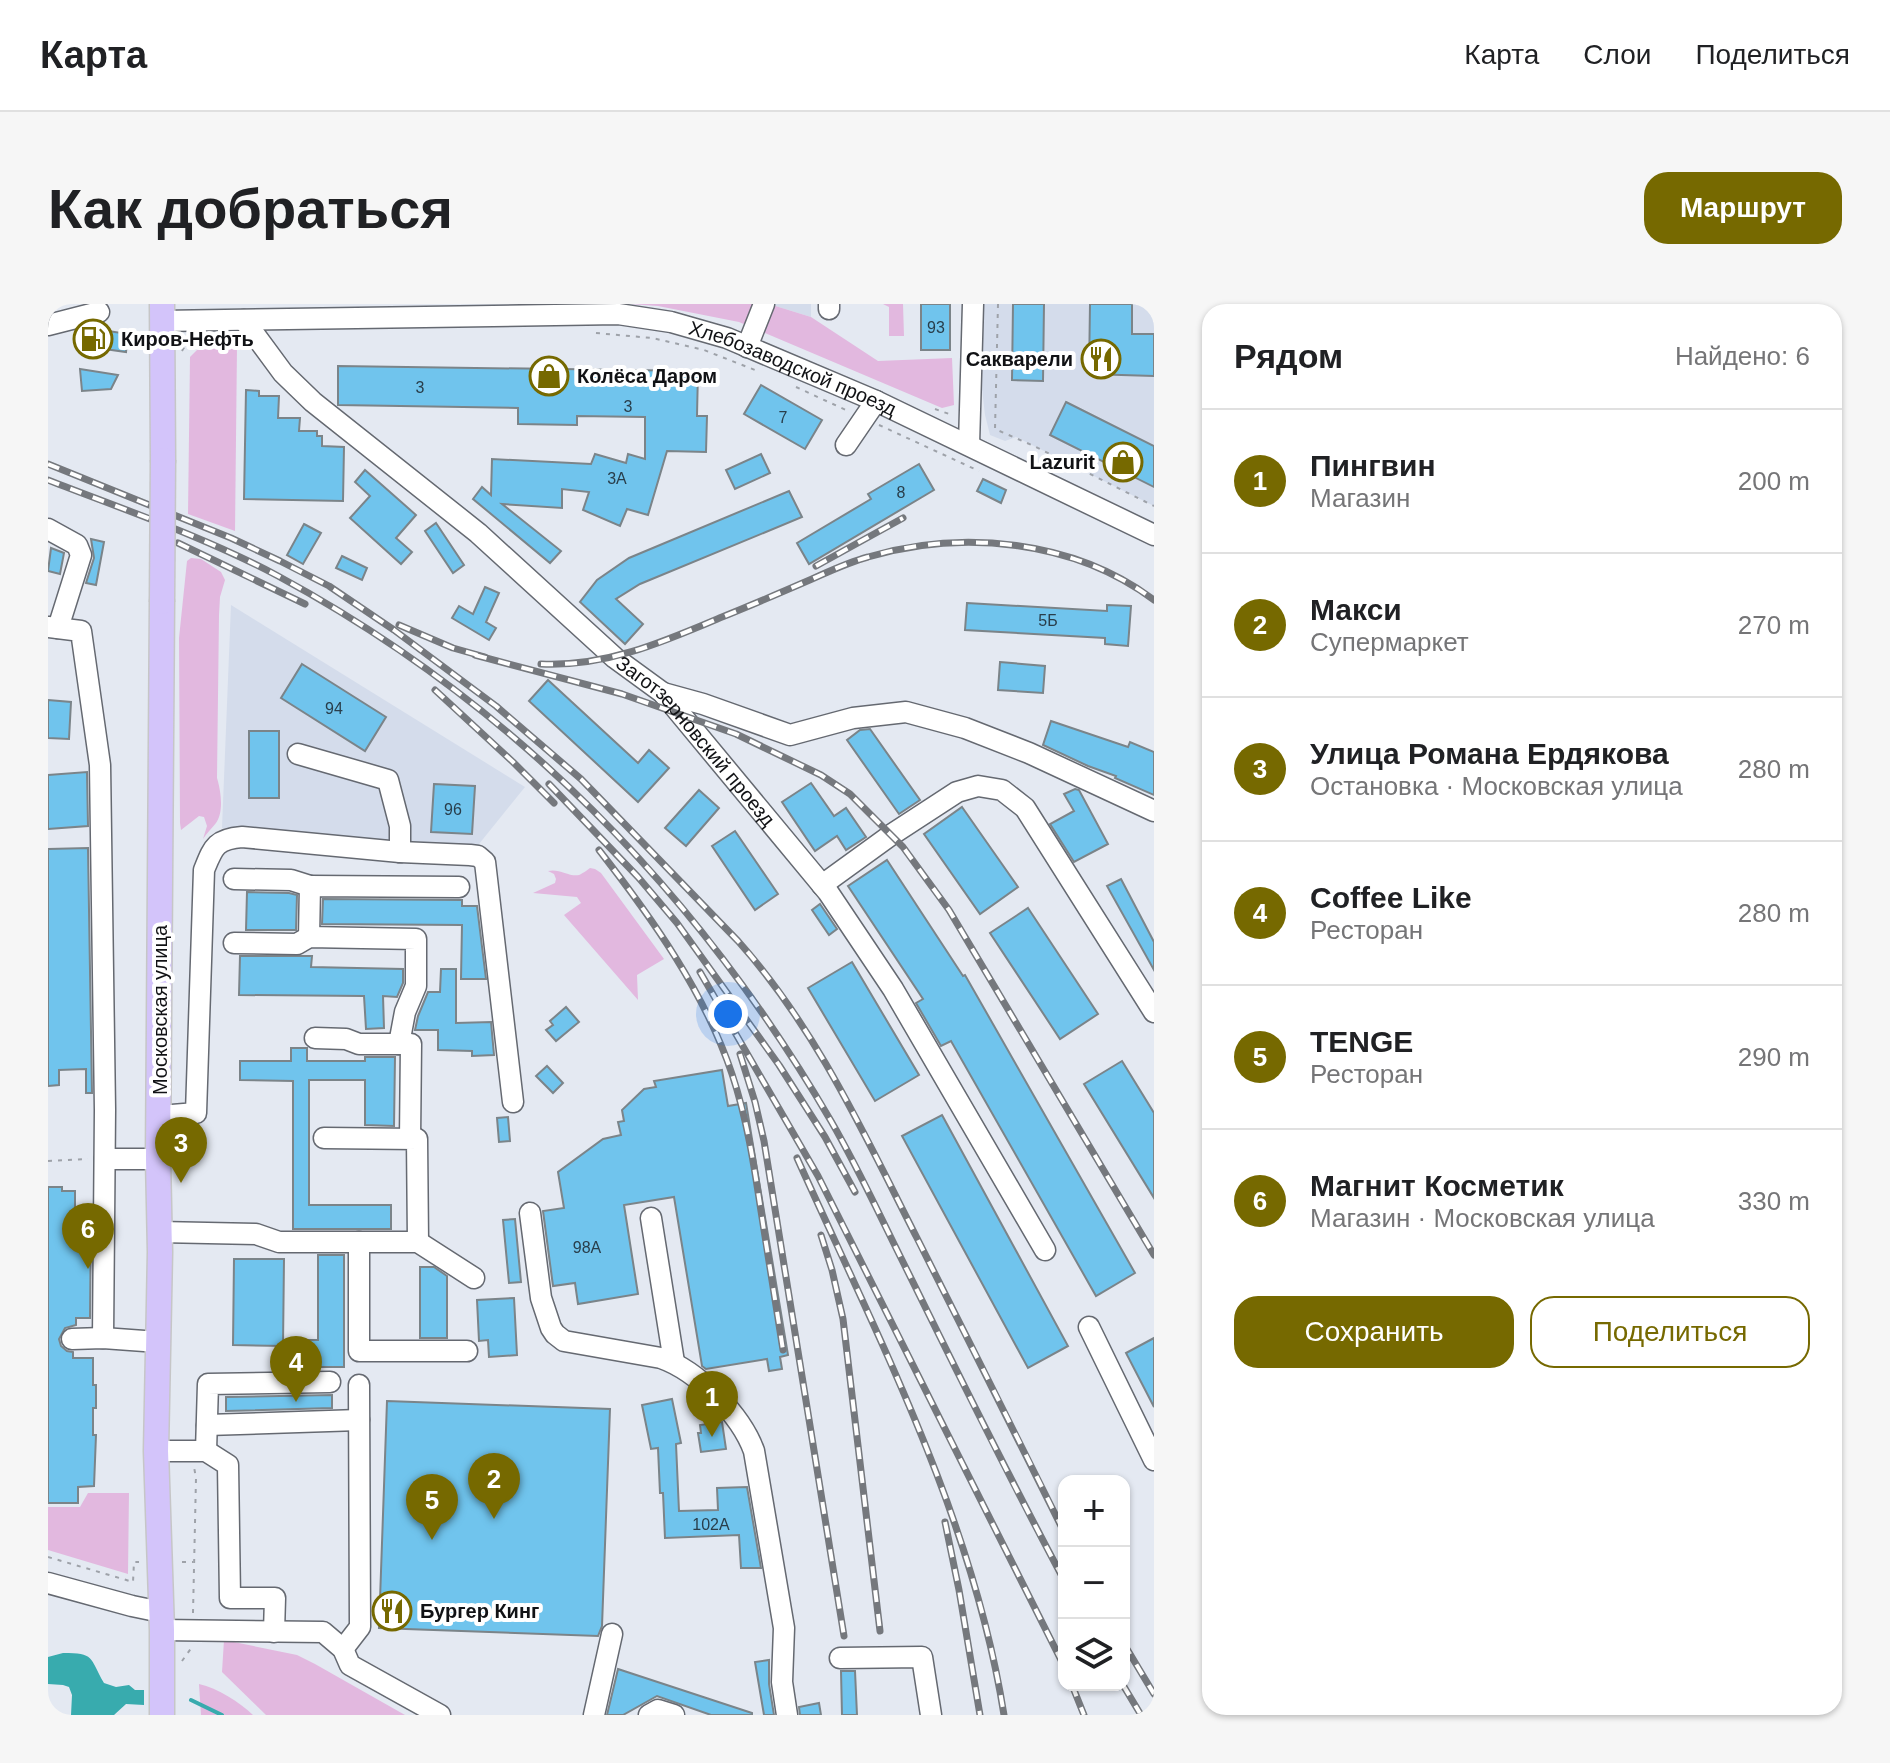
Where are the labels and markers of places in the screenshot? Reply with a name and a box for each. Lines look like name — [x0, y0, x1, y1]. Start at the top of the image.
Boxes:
fuel station icon: Киров-Нефть — [72, 318, 114, 360]
place label: Киров-Нефть — [121, 328, 254, 350]
restaurant icon: Сакварели — [1080, 338, 1122, 380]
place label: Сакварели — [966, 348, 1073, 370]
shop icon: Колёса Даром — [528, 355, 570, 397]
place label: Колёса Даром — [577, 365, 717, 387]
shop icon: Lazurit — [1102, 441, 1144, 483]
place label: Lazurit — [1029, 451, 1095, 473]
pin: 3 — [155, 1117, 207, 1183]
pin: 6 — [62, 1203, 114, 1269]
pin: 4 — [270, 1336, 322, 1402]
pin: 1 — [686, 1371, 738, 1437]
pin: 2 — [468, 1453, 520, 1519]
pin: 5 — [406, 1474, 458, 1540]
restaurant icon: Бургер Кинг — [371, 1590, 413, 1632]
place label: Бургер Кинг — [420, 1600, 539, 1622]

